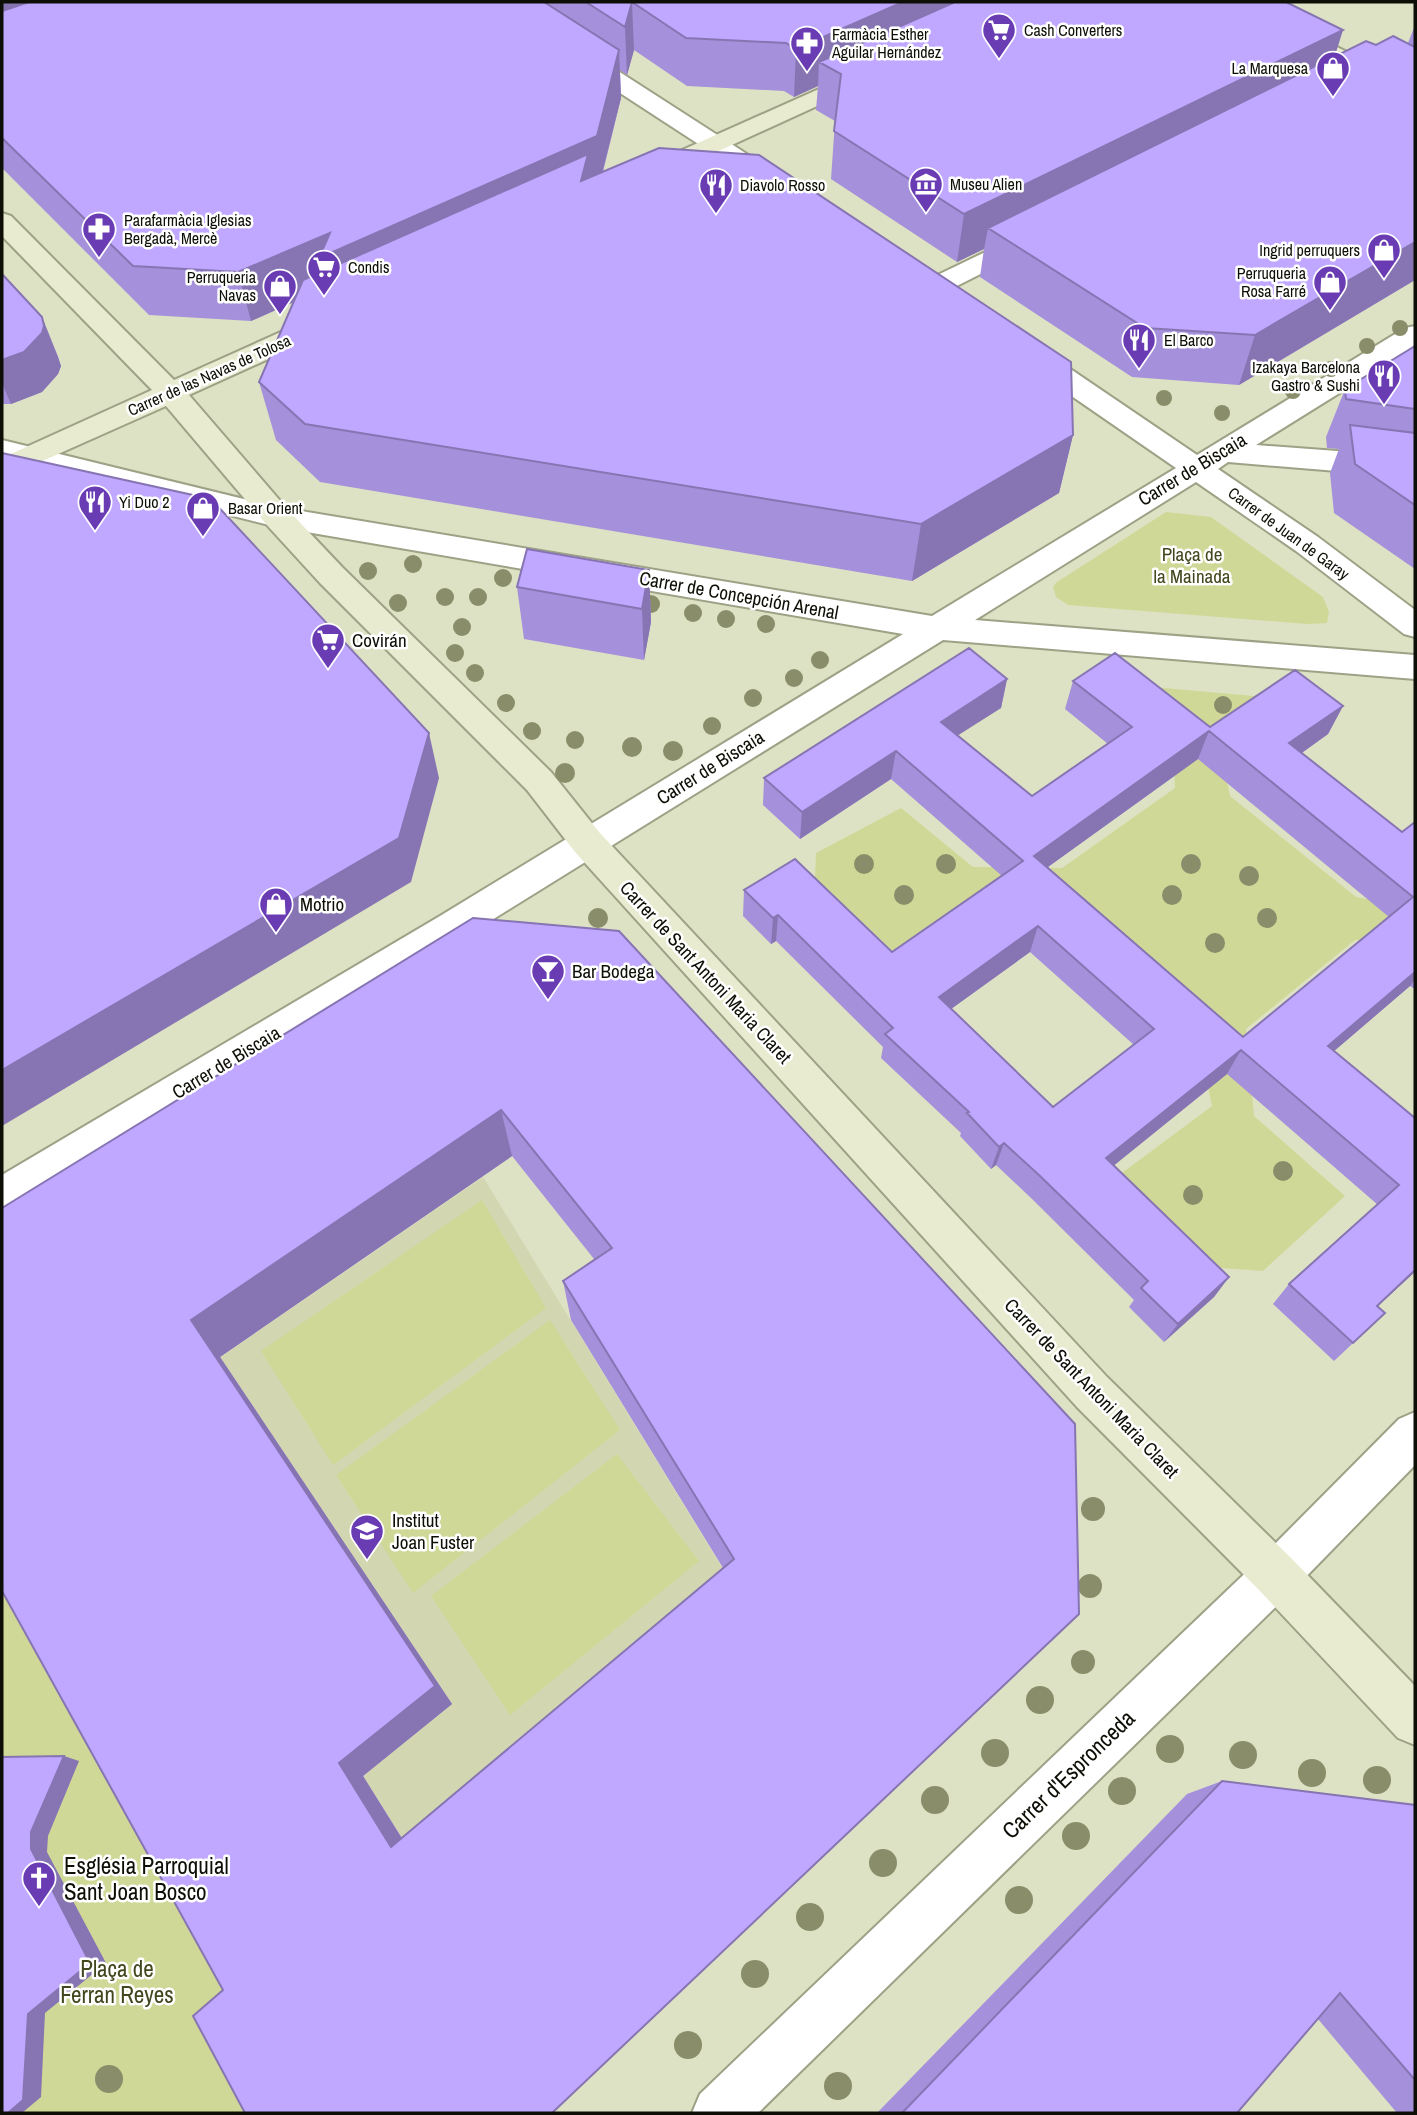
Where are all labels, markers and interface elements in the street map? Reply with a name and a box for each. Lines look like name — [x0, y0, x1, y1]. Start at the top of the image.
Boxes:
supermarket icon: Cash Converters — [980, 11, 1018, 60]
place label: Cash Converters — [1024, 19, 1122, 41]
place label: Farmàcia Esther Aguilar Hernández — [831, 23, 942, 63]
pharmacy icon: Farmàcia Esther Aguilar Hernández — [788, 24, 826, 73]
shop icon: La Marquesa — [1314, 49, 1352, 98]
place label: La Marquesa — [1231, 57, 1309, 79]
museum icon: Museu Alien — [907, 165, 945, 214]
restaurant icon: Diavolo Rosso — [697, 166, 735, 215]
place label: Museu Alien — [950, 173, 1022, 195]
place label: Diavolo Rosso — [740, 174, 825, 196]
place label: Parafarmàcia Iglesias Bergadà, Mercè — [124, 209, 252, 249]
pharmacy icon: Parafarmàcia Iglesias Bergadà, Mercè — [80, 210, 118, 259]
shop icon: Ingrid perruquers — [1365, 231, 1403, 280]
place label: Ingrid perruquers — [1259, 239, 1360, 261]
supermarket icon: Condis — [305, 248, 343, 297]
place label: Condis — [348, 256, 390, 278]
place label: Perruqueria Rosa Farré — [1237, 262, 1307, 302]
shop icon: Perruqueria Rosa Farré — [1311, 263, 1349, 312]
place label: Perruqueria Navas — [187, 266, 257, 306]
shop icon: Perruqueria Navas — [261, 267, 299, 316]
restaurant icon: El Barco — [1120, 321, 1158, 370]
street label: Carrer de las Navas de Tolosa — [124, 329, 295, 421]
place label: El Barco — [1164, 329, 1214, 351]
place label: Izakaya Barcelona Gastro & Sushi — [1252, 356, 1361, 396]
restaurant icon: Izakaya Barcelona Gastro & Sushi — [1365, 357, 1403, 406]
street label: Carrer de Biscaia — [1133, 426, 1251, 512]
street label: Carrer de Juan de Garay — [1224, 481, 1355, 585]
restaurant icon: Yi Duo 2 — [76, 483, 114, 532]
shop icon: Basar Orient — [184, 489, 222, 538]
place label: Yi Duo 2 — [119, 491, 170, 513]
place label: Basar Orient — [228, 497, 303, 519]
park label: Plaça de la Mainada — [1153, 541, 1231, 589]
street label: Carrer de Concepción Arenal — [637, 565, 841, 625]
supermarket icon: Covirán — [309, 621, 347, 670]
place label: Covirán — [352, 627, 407, 653]
street label: Carrer de Biscaia — [651, 723, 769, 810]
street label: Carrer de Sant Antoni Maria Claret — [614, 875, 798, 1069]
shop icon: Motrio — [257, 885, 295, 934]
place label: Motrio — [300, 891, 344, 917]
bar icon: Bar Bodega — [529, 952, 567, 1001]
place label: Bar Bodega — [572, 958, 655, 984]
street label: Carrer de Biscaia — [167, 1019, 285, 1105]
street label: Carrer de Sant Antoni Maria Claret — [999, 1292, 1185, 1484]
place label: Institut Joan Fuster — [392, 1507, 475, 1555]
school or university icon: Institut Joan Fuster — [348, 1512, 386, 1561]
street label: Carrer d'Espronceda — [995, 1702, 1142, 1845]
place label: Església Parroquial Sant Joan Bosco — [64, 1850, 229, 1907]
church icon: Església Parroquial Sant Joan Bosco — [20, 1859, 58, 1908]
park label: Plaça de Ferran Reyes — [60, 1953, 174, 2010]

